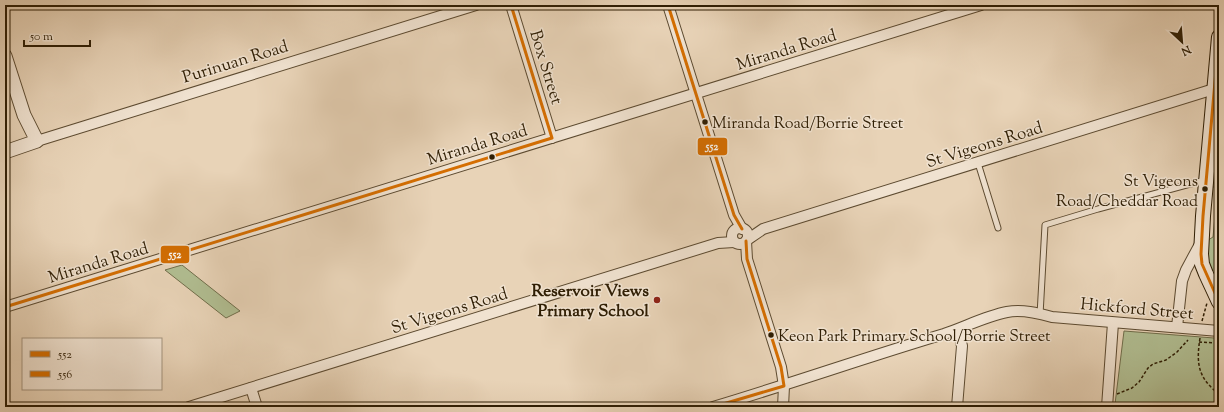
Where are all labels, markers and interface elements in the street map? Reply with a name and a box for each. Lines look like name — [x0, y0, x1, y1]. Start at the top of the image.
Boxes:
scale bar — [24, 22, 90, 48]
north arrow — [1162, 22, 1202, 62]
street label: Miranda Road — [733, 24, 840, 78]
street label: Box Street — [522, 27, 568, 108]
text: 50 m — [29, 28, 53, 46]
street label: Purinuan Road — [180, 35, 292, 90]
text: N — [1178, 41, 1194, 59]
place label: Miranda Road/Borrie Street — [712, 113, 904, 136]
marker: Miranda Road/Borrie Street — [700, 117, 710, 127]
street label: St Vigeons Road — [923, 117, 1046, 175]
street label: Miranda Road — [424, 119, 531, 173]
line badge: 552 — [697, 137, 728, 156]
text: 552 — [705, 139, 719, 155]
unlabelled marker — [487, 152, 497, 162]
place label: St Vigeons Road/Cheddar Road — [1056, 171, 1198, 214]
marker: St Vigeons Road/Cheddar Road — [1200, 184, 1210, 194]
street label: Miranda Road — [45, 237, 152, 291]
line badge: 552 — [160, 245, 190, 264]
text: 552 — [168, 247, 182, 263]
place label: Reservoir Views Primary School — [531, 280, 649, 324]
street label: St Vigeons Road — [388, 283, 511, 341]
street label: Hickford Street — [1079, 293, 1195, 327]
marker: Reservoir Views Primary School — [652, 295, 662, 305]
place label: Keon Park Primary School/Borrie Street — [778, 326, 1051, 349]
marker: Keon Park Primary School/Borrie Street — [766, 330, 776, 340]
legend — [22, 338, 162, 390]
text: 552 — [57, 346, 72, 364]
text: 556 — [57, 366, 72, 384]

